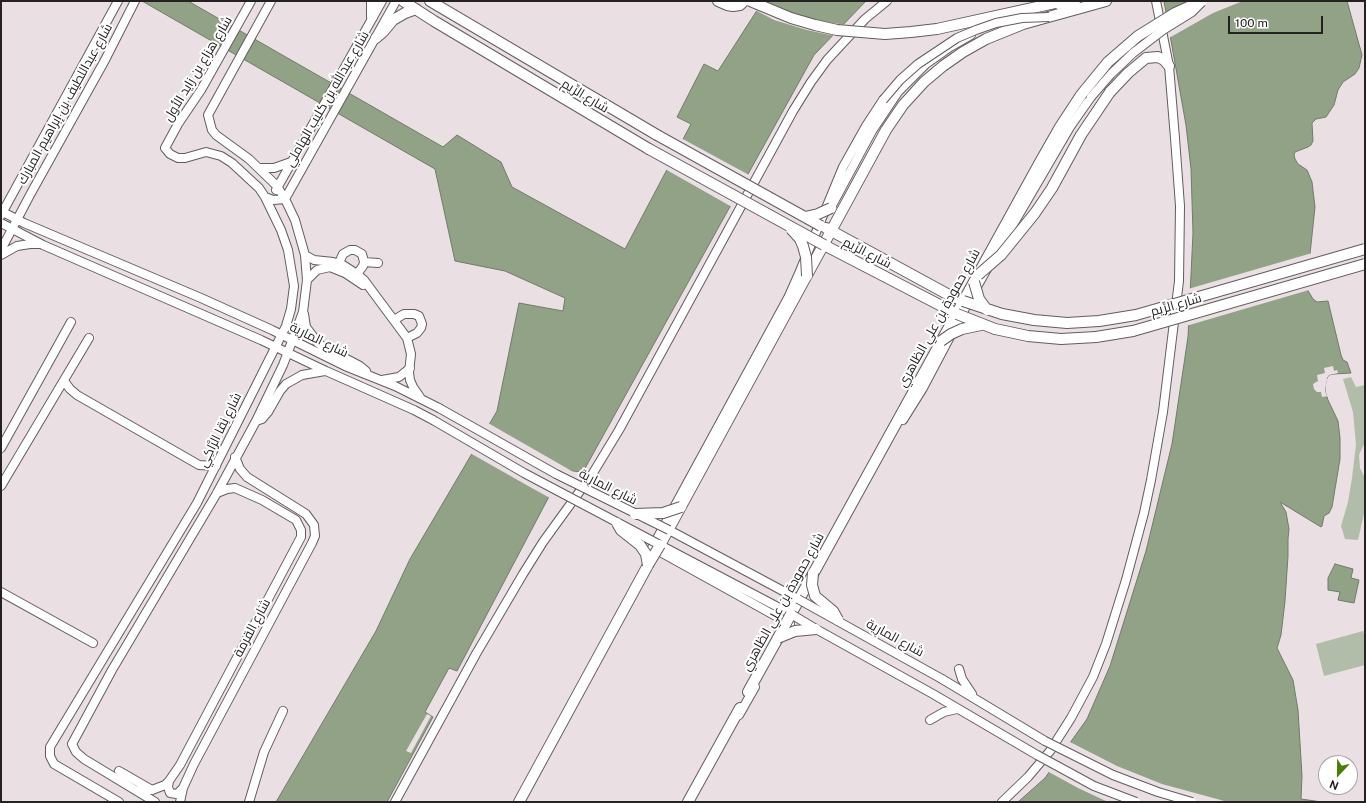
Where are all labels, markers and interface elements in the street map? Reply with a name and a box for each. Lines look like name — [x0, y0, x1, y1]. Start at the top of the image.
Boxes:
scale bar — [1230, 8, 1325, 34]
street label: شارع هزاع بن زايد الأول — [160, 13, 236, 125]
text: 100 m — [1235, 16, 1268, 30]
street label: شارع عبداللطيف بن إبراهيم المبارك — [14, 21, 116, 187]
street label: شارع عبدالله بن كليب الهاملي — [282, 28, 372, 170]
street label: شارع الرِّيم — [559, 76, 611, 116]
street label: شارع الرِّيم — [840, 234, 894, 272]
street label: شارع حمودة بن علي الظاهري — [894, 246, 984, 390]
street label: شارع الرِّيم — [1149, 290, 1203, 320]
street label: شارع المارِية — [287, 319, 351, 361]
street label: شارع نِقا الرَّاكِي — [195, 390, 245, 470]
street label: شارع المارِية — [576, 466, 640, 508]
street label: شارع حمودة بن علي الظاهري — [738, 530, 828, 674]
street label: شارع القرمة — [230, 596, 274, 660]
street label: شارع المارِية — [863, 616, 927, 660]
north arrow — [1318, 755, 1358, 795]
text: N — [1328, 778, 1340, 792]

